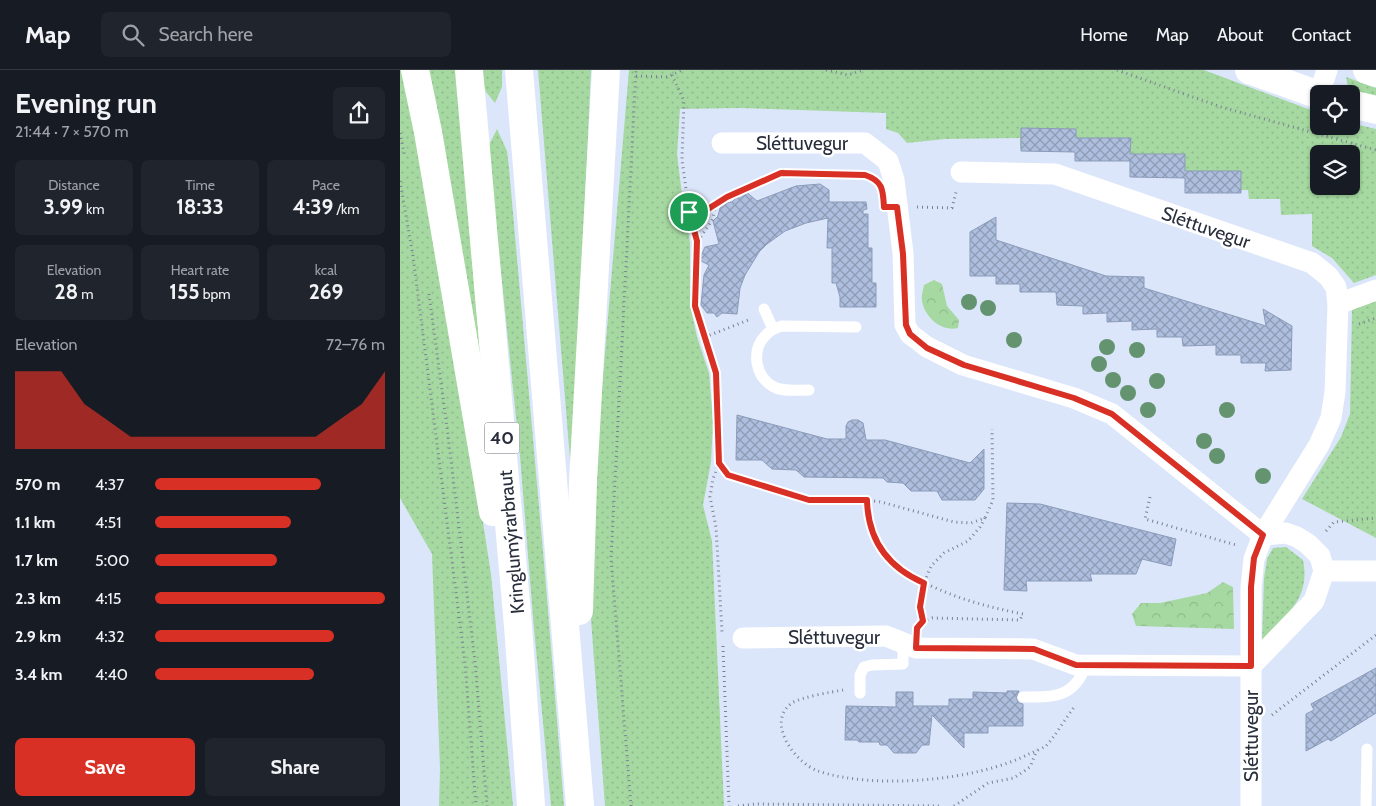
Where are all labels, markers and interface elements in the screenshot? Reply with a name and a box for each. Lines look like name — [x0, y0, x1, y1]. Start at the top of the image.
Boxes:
search box — [101, 12, 451, 57]
text: Map — [25, 20, 71, 49]
icon: search — [119, 21, 147, 49]
text: Search here — [159, 23, 253, 46]
text: Home — [1080, 24, 1128, 46]
text: Map — [1156, 24, 1189, 46]
text: About — [1217, 24, 1263, 46]
text: Contact — [1291, 24, 1351, 46]
map controls — [1310, 85, 1360, 195]
button: locate — [1310, 85, 1360, 135]
text: Evening run — [15, 86, 157, 120]
button: share — [333, 87, 385, 139]
text: 21:44 · 7 × 570 m — [15, 122, 129, 141]
street label: Sléttuvegur — [756, 132, 848, 155]
button: layers — [1310, 145, 1360, 195]
text: Distance — [48, 176, 100, 194]
text: Time — [185, 176, 215, 194]
text: Pace — [312, 176, 340, 194]
pin — [668, 191, 710, 233]
text: 3.99 — [44, 194, 83, 219]
text: 18:33 — [176, 194, 224, 219]
text: 4:39 — [292, 194, 333, 219]
icon: arrive — [675, 198, 703, 226]
text: km — [83, 200, 104, 218]
text: /km — [333, 200, 360, 218]
street label: Sléttuvegur — [1159, 202, 1253, 253]
text: Elevation — [47, 261, 101, 279]
text: Heart rate — [171, 261, 229, 279]
text: kcal — [315, 261, 337, 279]
text: 28 — [54, 279, 78, 304]
text: 155 — [169, 279, 200, 304]
text: 269 — [309, 279, 343, 304]
text: m — [78, 285, 94, 303]
text: bpm — [200, 285, 231, 303]
text: Elevation — [15, 335, 78, 354]
text: 72–76 m — [326, 335, 385, 354]
road number: 40 — [484, 422, 520, 453]
street label: Kringlumýrarbraut — [494, 469, 529, 615]
text: 570 m — [15, 475, 60, 494]
text: 4:37 — [95, 475, 124, 494]
text: 1.1 km — [15, 513, 55, 532]
text: 4:51 — [95, 513, 121, 532]
text: 1.7 km — [15, 551, 58, 570]
text: 5:00 — [95, 551, 129, 570]
text: 2.3 km — [15, 589, 61, 608]
text: 4:15 — [95, 589, 121, 608]
street label: Sléttuvegur — [788, 626, 880, 649]
text: 2.9 km — [15, 627, 61, 646]
text: 4:32 — [95, 627, 125, 646]
text: 3.4 km — [15, 665, 62, 684]
text: 4:40 — [95, 665, 128, 684]
street label: Sléttuvegur — [1240, 690, 1263, 782]
button: Save — [15, 738, 195, 796]
button: Share — [205, 738, 385, 796]

